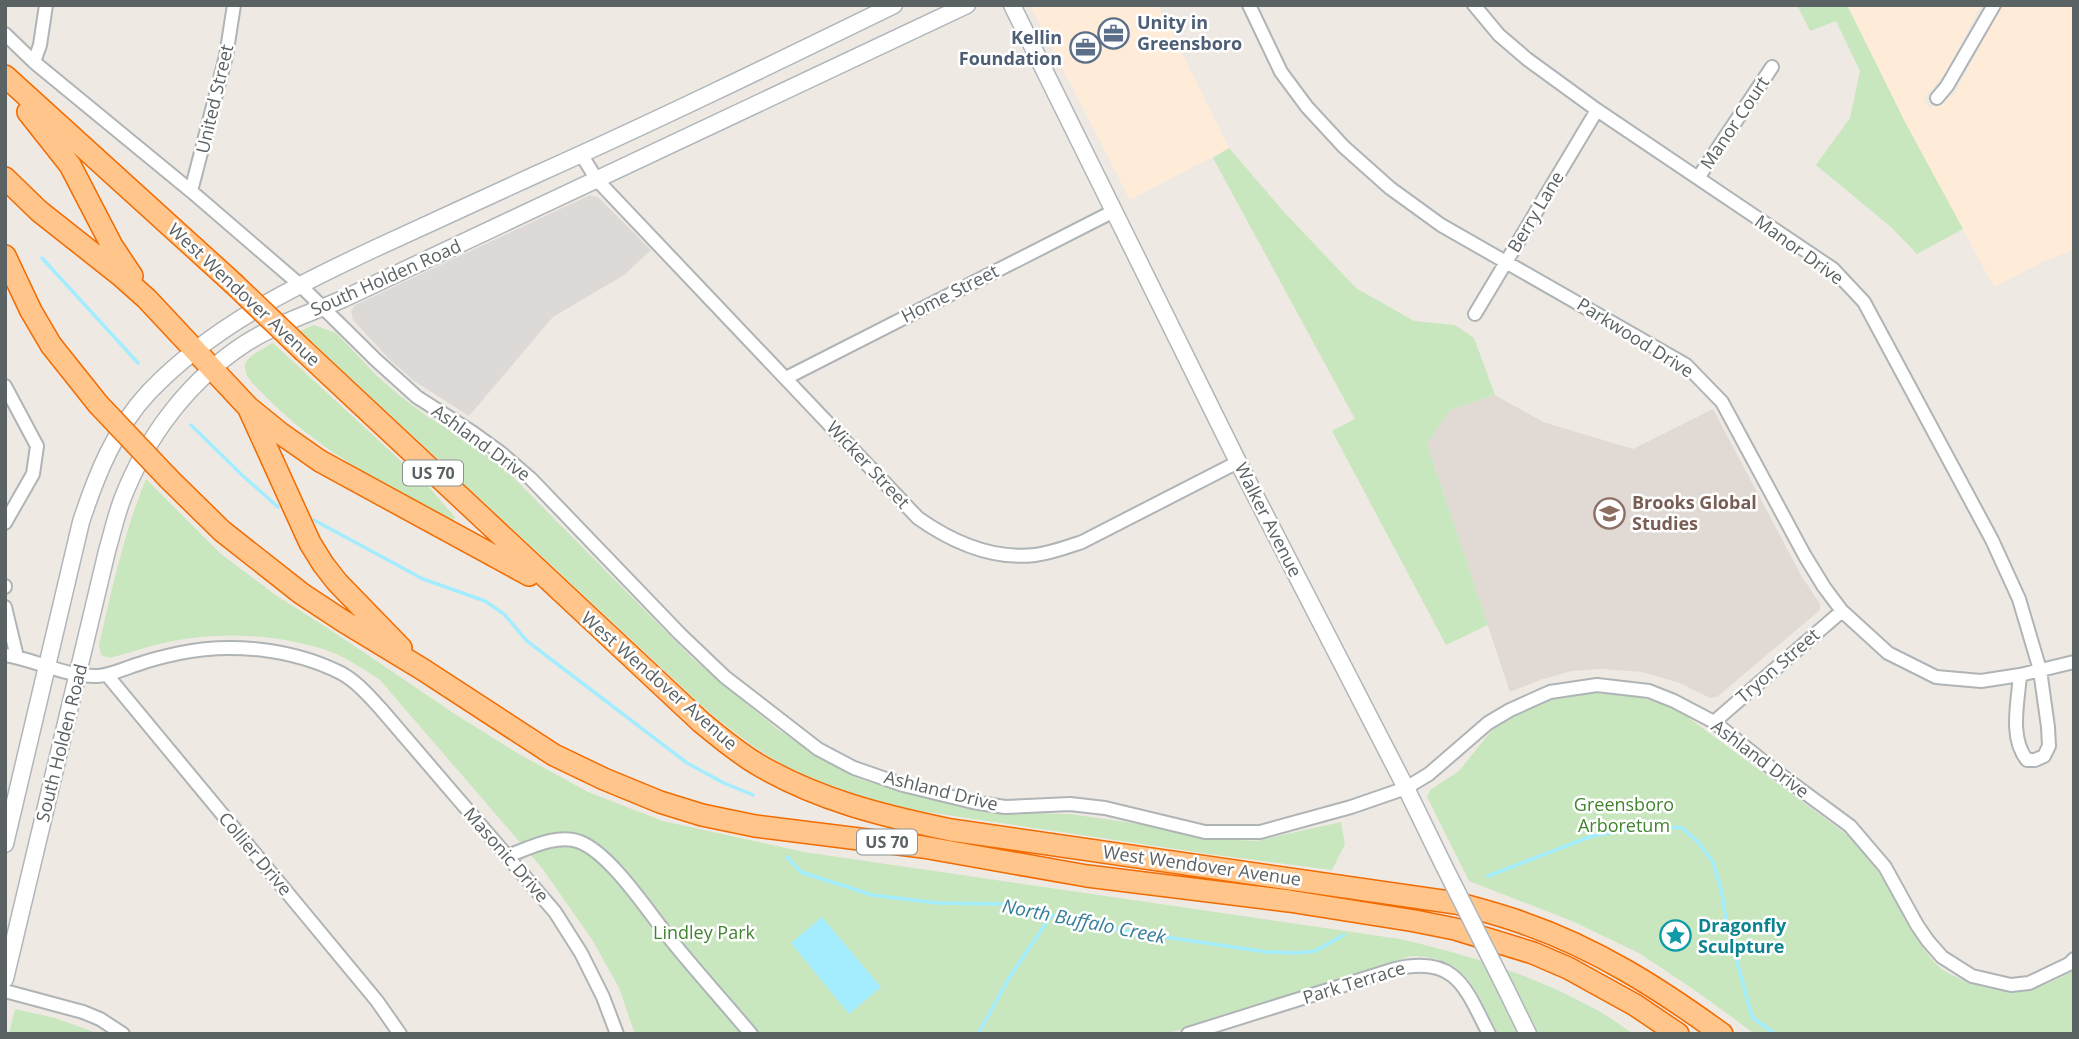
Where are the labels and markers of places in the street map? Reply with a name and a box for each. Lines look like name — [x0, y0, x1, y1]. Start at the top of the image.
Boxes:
place label: Unity in Greensboro — [1137, 10, 1242, 55]
office icon: Unity in Greensboro — [1097, 16, 1131, 50]
place label: Kellin Foundation — [959, 25, 1062, 70]
office icon: Kellin Foundation — [1068, 31, 1102, 65]
place label: Brooks Global Studies — [1632, 490, 1757, 535]
school or university icon: Brooks Global Studies — [1592, 496, 1626, 530]
place label: Dragonfly Sculpture — [1698, 913, 1787, 958]
place icon: Dragonfly Sculpture — [1658, 919, 1692, 953]

